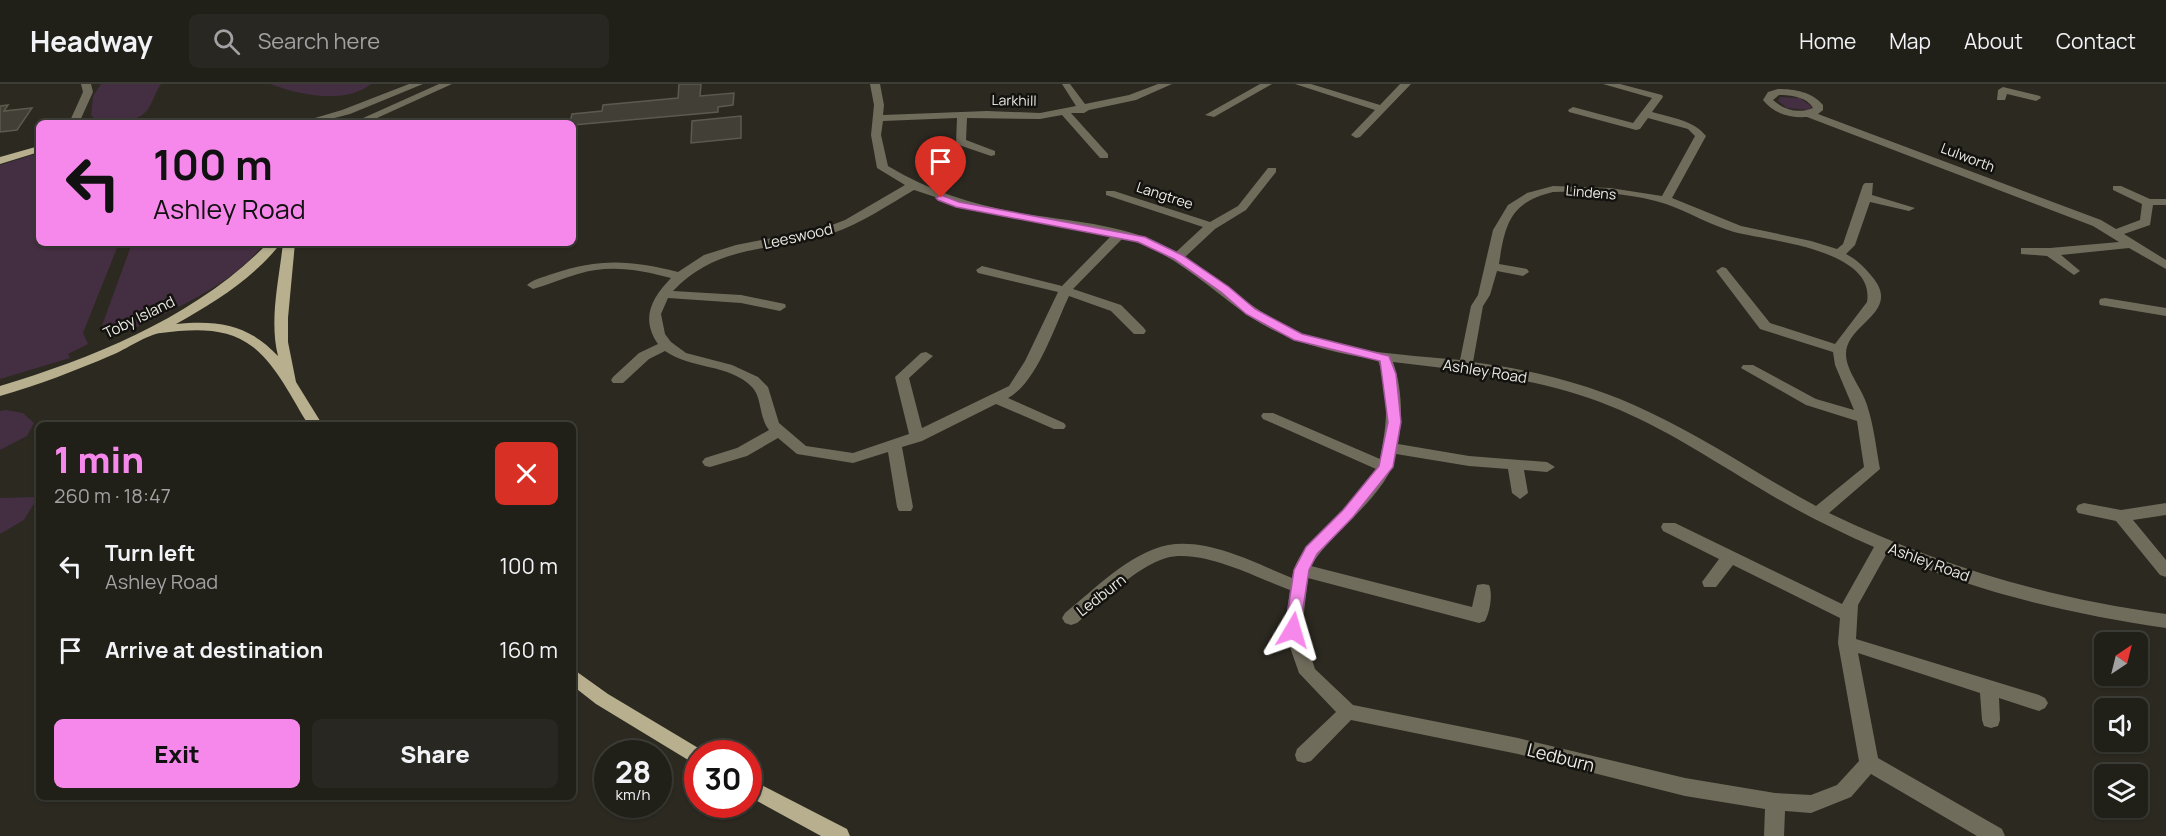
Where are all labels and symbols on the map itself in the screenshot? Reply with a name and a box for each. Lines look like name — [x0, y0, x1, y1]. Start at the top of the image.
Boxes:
street label: Larkhill — [991, 90, 1037, 110]
pin — [915, 136, 966, 198]
street label: Lulworth — [1938, 138, 1998, 176]
street label: Langtree — [1134, 177, 1196, 213]
street label: Lindens — [1565, 180, 1617, 204]
street label: Leeswood — [761, 218, 835, 254]
street label: Toby Island — [100, 291, 178, 343]
street label: Ashley Road — [1441, 354, 1529, 388]
street label: Ashley Road — [1886, 538, 1972, 586]
street label: Ledburn — [1072, 569, 1130, 621]
position arrow — [1261, 598, 1325, 662]
north arrow — [2094, 632, 2148, 686]
street label: Ledburn — [1525, 737, 1597, 777]
speed limit sign: 30 — [684, 740, 762, 818]

